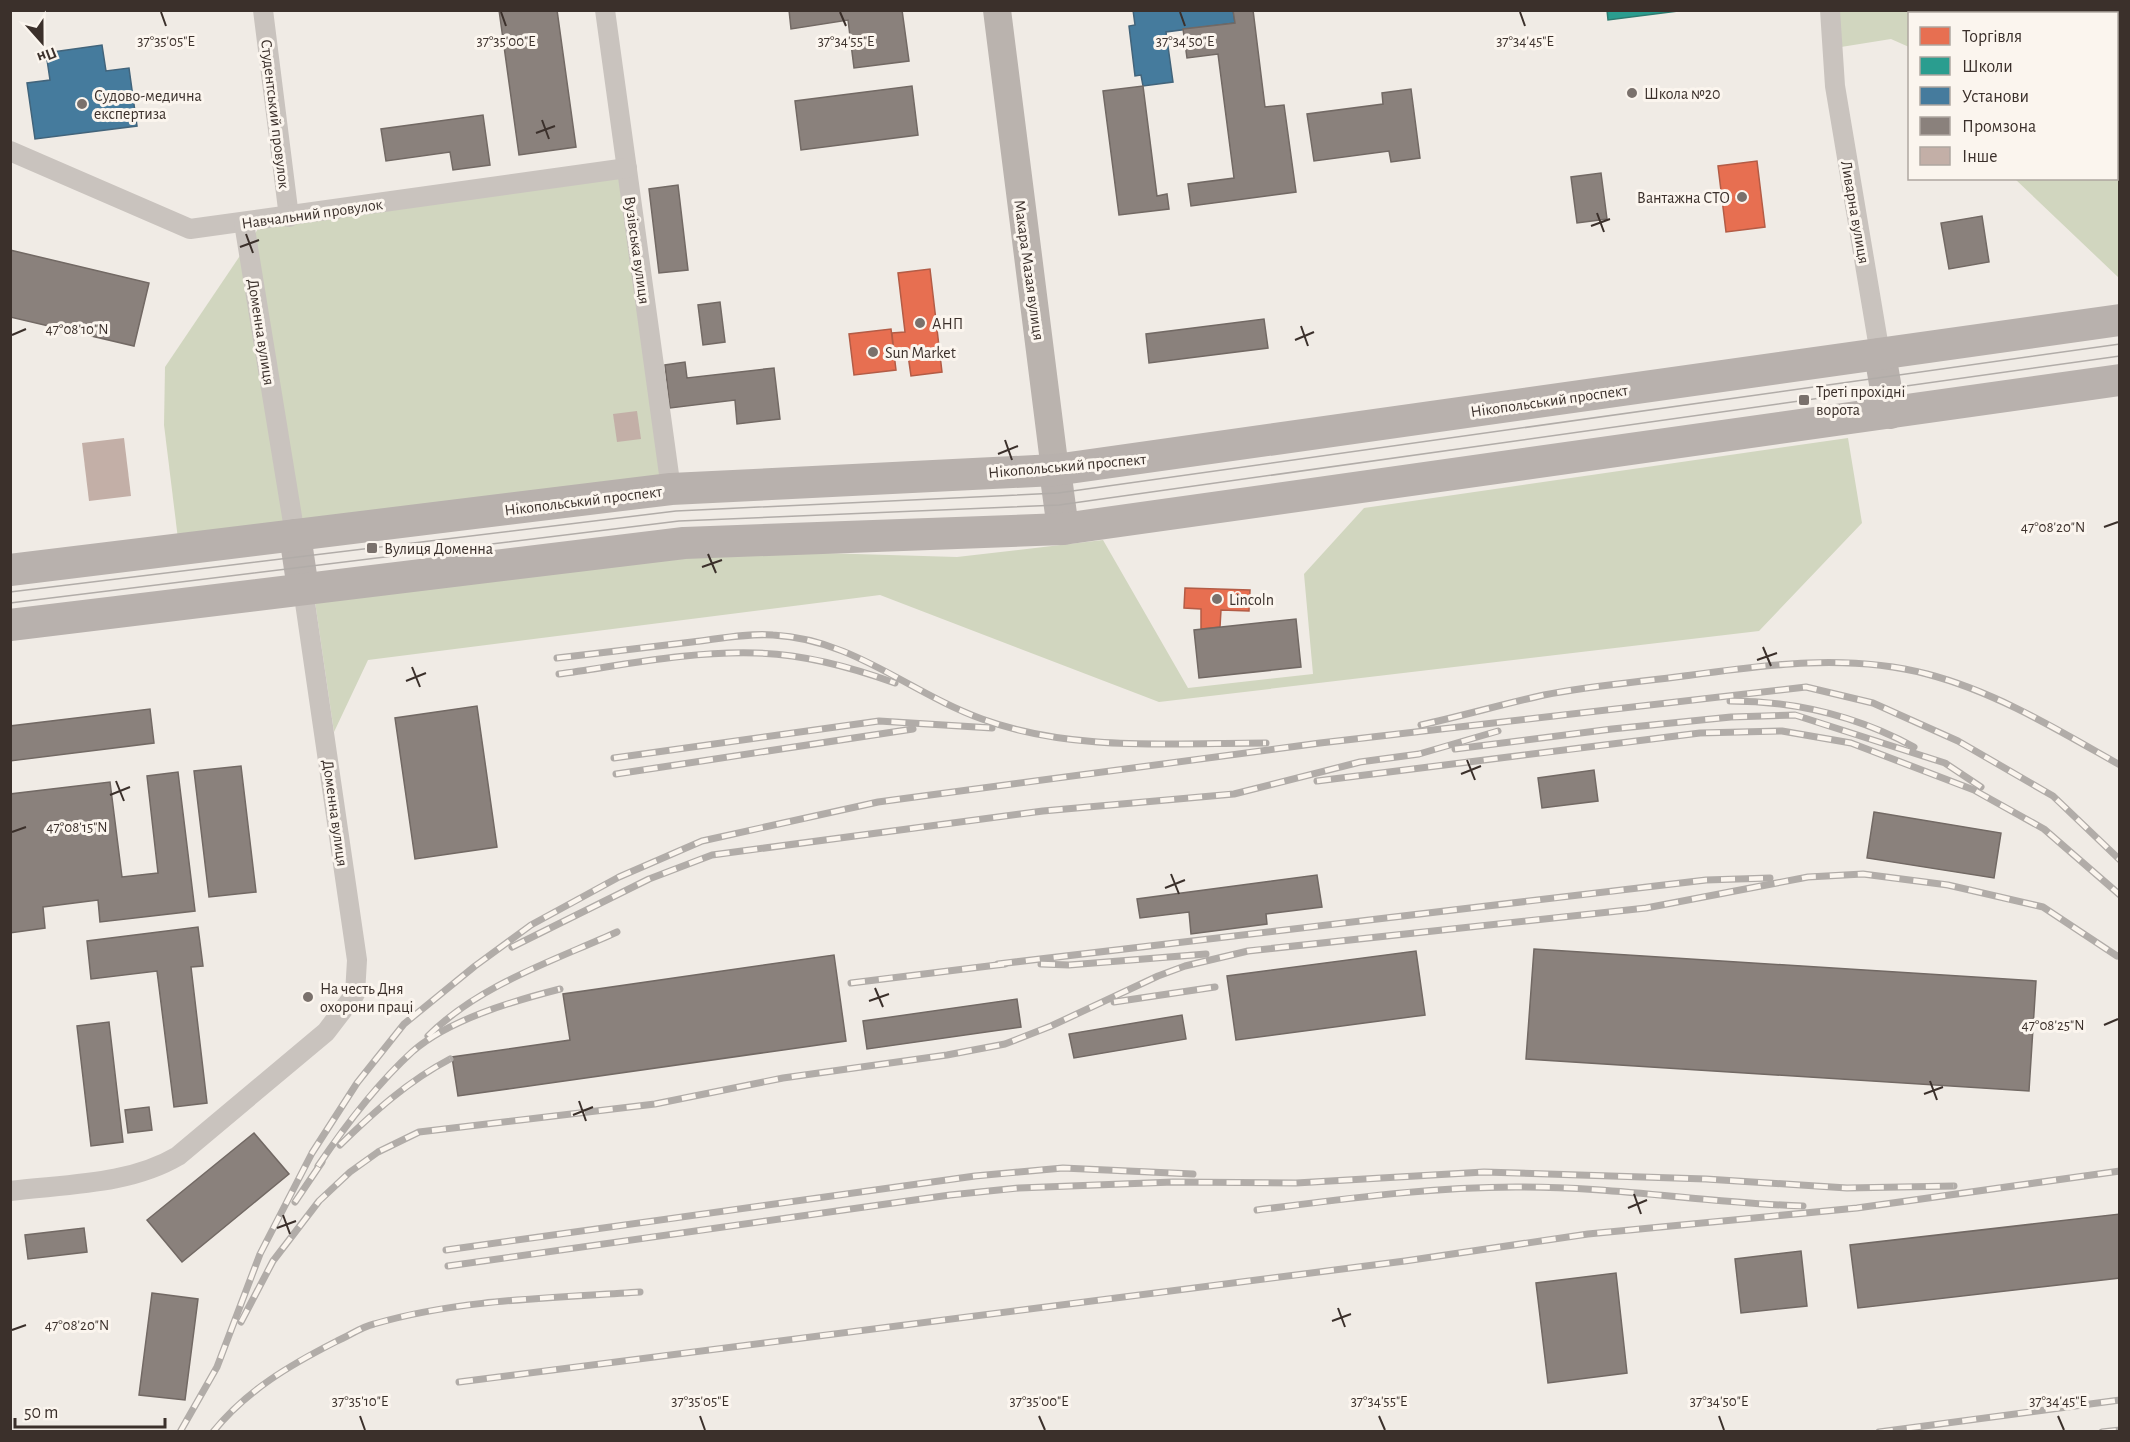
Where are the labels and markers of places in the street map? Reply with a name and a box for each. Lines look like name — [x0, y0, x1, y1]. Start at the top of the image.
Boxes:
marker: Школа №20 — [1625, 86, 1639, 100]
place label: Школа №20 — [1644, 86, 1721, 102]
place label: Судово-медична експертиза — [94, 88, 202, 122]
marker: Судово-медична експертиза — [75, 97, 89, 111]
place label: Вантажна СТО — [1637, 190, 1730, 206]
marker: Вантажна СТО — [1735, 190, 1749, 204]
marker: АНП — [913, 316, 927, 330]
place label: АНП — [932, 316, 963, 332]
marker: Sun Market — [866, 345, 880, 359]
place label: Sun Market — [885, 345, 956, 361]
place label: Треті прохідні ворота — [1816, 384, 1905, 418]
marker: Треті прохідні ворота — [1797, 393, 1811, 407]
marker: Вулиця Доменна — [365, 541, 379, 555]
place label: Вулиця Доменна — [384, 541, 493, 558]
marker: Lincoln — [1210, 592, 1224, 606]
place label: Lincoln — [1229, 592, 1274, 608]
place label: На честь Дня охорони праці — [320, 981, 413, 1015]
marker: На честь Дня охорони праці — [301, 990, 315, 1004]

